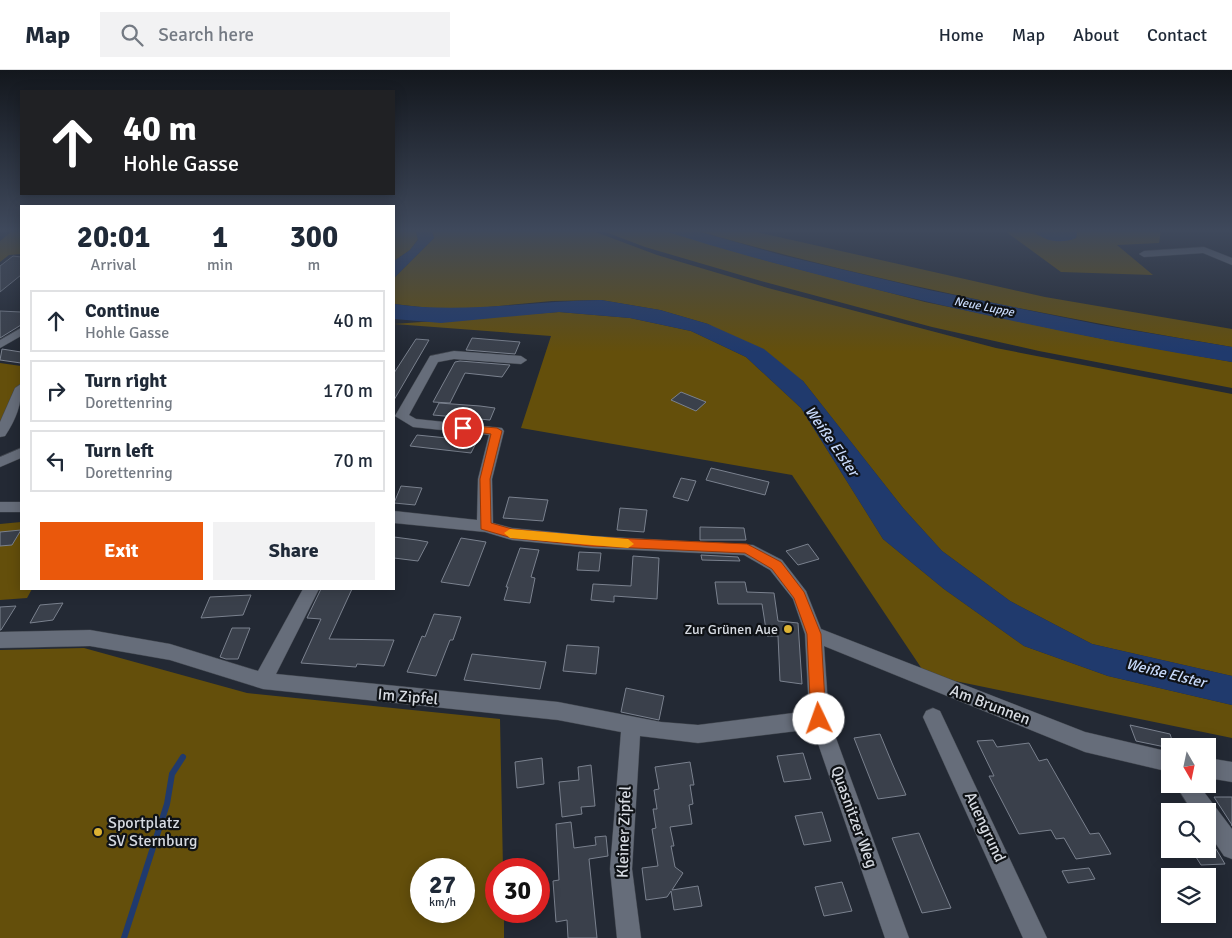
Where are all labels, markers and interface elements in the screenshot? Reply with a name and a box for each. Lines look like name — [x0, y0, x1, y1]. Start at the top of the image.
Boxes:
search box — [100, 12, 450, 57]
text: Map — [25, 20, 70, 50]
icon: search — [118, 21, 146, 49]
text: Search here — [158, 23, 254, 47]
text: Home — [939, 24, 984, 46]
text: Map — [1012, 24, 1045, 46]
text: About — [1073, 24, 1119, 46]
text: Contact — [1147, 24, 1207, 46]
text: 40 m — [123, 107, 197, 150]
icon: ahead — [40, 110, 105, 175]
text: Hohle Gasse — [123, 150, 239, 177]
text: 20:01 — [77, 219, 150, 256]
text: 1 — [212, 219, 228, 256]
text: 300 — [290, 219, 338, 256]
text: Arrival — [90, 255, 137, 275]
text: min — [207, 255, 233, 275]
text: m — [308, 255, 320, 275]
water label: Neue Luppe — [953, 294, 1016, 320]
text: Continue — [85, 299, 160, 323]
icon: ahead — [42, 307, 70, 335]
text: 40 m — [333, 309, 373, 333]
text: Hohle Gasse — [85, 323, 169, 343]
text: Turn right — [85, 369, 167, 393]
icon: right — [42, 377, 70, 405]
text: 170 m — [323, 379, 373, 403]
text: Dorettenring — [85, 393, 173, 413]
water label: Weiße Elster — [801, 402, 864, 482]
pin — [442, 407, 484, 449]
icon: arrive — [449, 414, 477, 442]
text: Turn left — [85, 439, 154, 463]
icon: left — [42, 447, 70, 475]
text: 70 m — [333, 449, 373, 473]
text: Dorettenring — [85, 463, 173, 483]
button: Exit — [40, 522, 203, 580]
button: Share — [213, 522, 375, 580]
place label: Zur Grünen Aue — [684, 621, 778, 638]
marker: Zur Grünen Aue — [782, 623, 794, 635]
water label: Weiße Elster — [1124, 654, 1210, 692]
street label: Am Brunnen — [947, 681, 1033, 729]
street label: Im Zipfel — [377, 684, 439, 710]
position arrow — [792, 692, 844, 744]
north arrow — [1161, 738, 1216, 792]
map controls — [1161, 738, 1216, 923]
street label: Quasnitzer Weg — [826, 763, 882, 871]
street label: Kleiner Zipfel — [612, 785, 636, 878]
street label: Auengrund — [960, 789, 1010, 865]
button: search — [1161, 803, 1216, 858]
place label: Sportplatz SV Sternburg — [108, 813, 197, 851]
marker: Sportplatz SV Sternburg — [92, 826, 104, 838]
speed limit sign: 30 — [485, 858, 550, 923]
button: layers — [1161, 868, 1216, 923]
text: 27 — [429, 869, 456, 900]
text: km/h — [429, 895, 456, 910]

